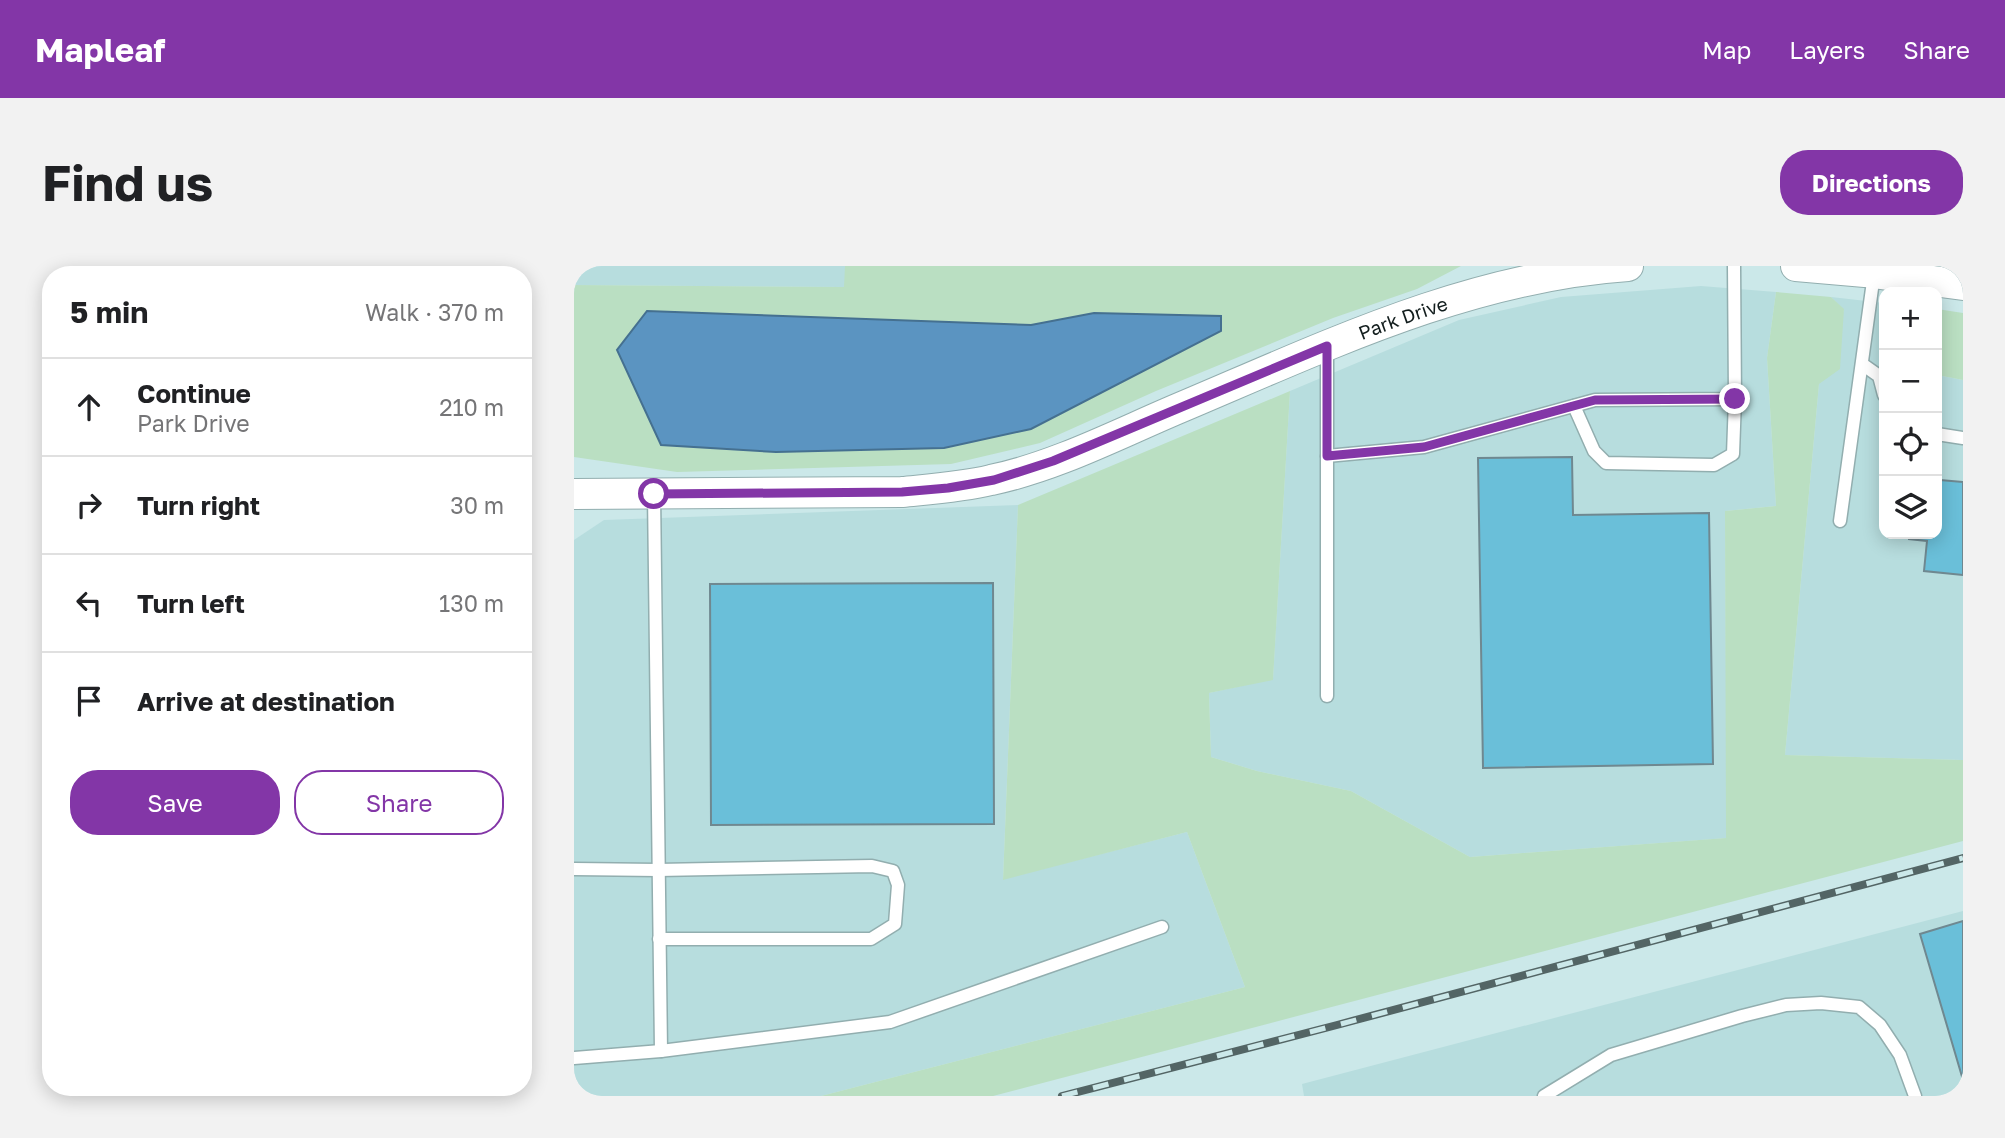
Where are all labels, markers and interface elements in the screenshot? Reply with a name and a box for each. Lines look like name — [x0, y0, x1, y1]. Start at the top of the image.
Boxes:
text: Mapleaf — [35, 30, 165, 69]
text: Map — [1702, 35, 1751, 64]
text: Layers — [1789, 35, 1865, 64]
text: Share — [1903, 35, 1970, 64]
button: Directions — [1780, 150, 1963, 215]
text: Find us — [42, 153, 213, 212]
map controls — [1879, 287, 1942, 539]
button: + — [1879, 287, 1942, 350]
street label: Park Drive — [1355, 291, 1450, 344]
text: 5 min — [70, 294, 148, 330]
text: Walk · 370 m — [365, 298, 504, 326]
button: − — [1879, 350, 1942, 413]
text: Continue — [137, 378, 251, 409]
route end — [1719, 383, 1750, 414]
icon: ahead — [70, 388, 108, 426]
text: 210 m — [439, 393, 504, 421]
text: Park Drive — [137, 409, 250, 437]
button: locate — [1879, 413, 1942, 476]
button: layers — [1879, 476, 1942, 539]
route start — [638, 478, 669, 509]
icon: right — [70, 486, 108, 524]
text: Turn right — [137, 490, 260, 521]
text: 30 m — [450, 491, 504, 519]
icon: left — [70, 584, 108, 622]
text: Turn left — [137, 588, 245, 619]
text: 130 m — [439, 589, 504, 617]
icon: arrive — [70, 682, 108, 720]
text: Arrive at destination — [137, 686, 395, 717]
button: Save — [70, 770, 280, 835]
button: Share — [294, 770, 504, 835]

